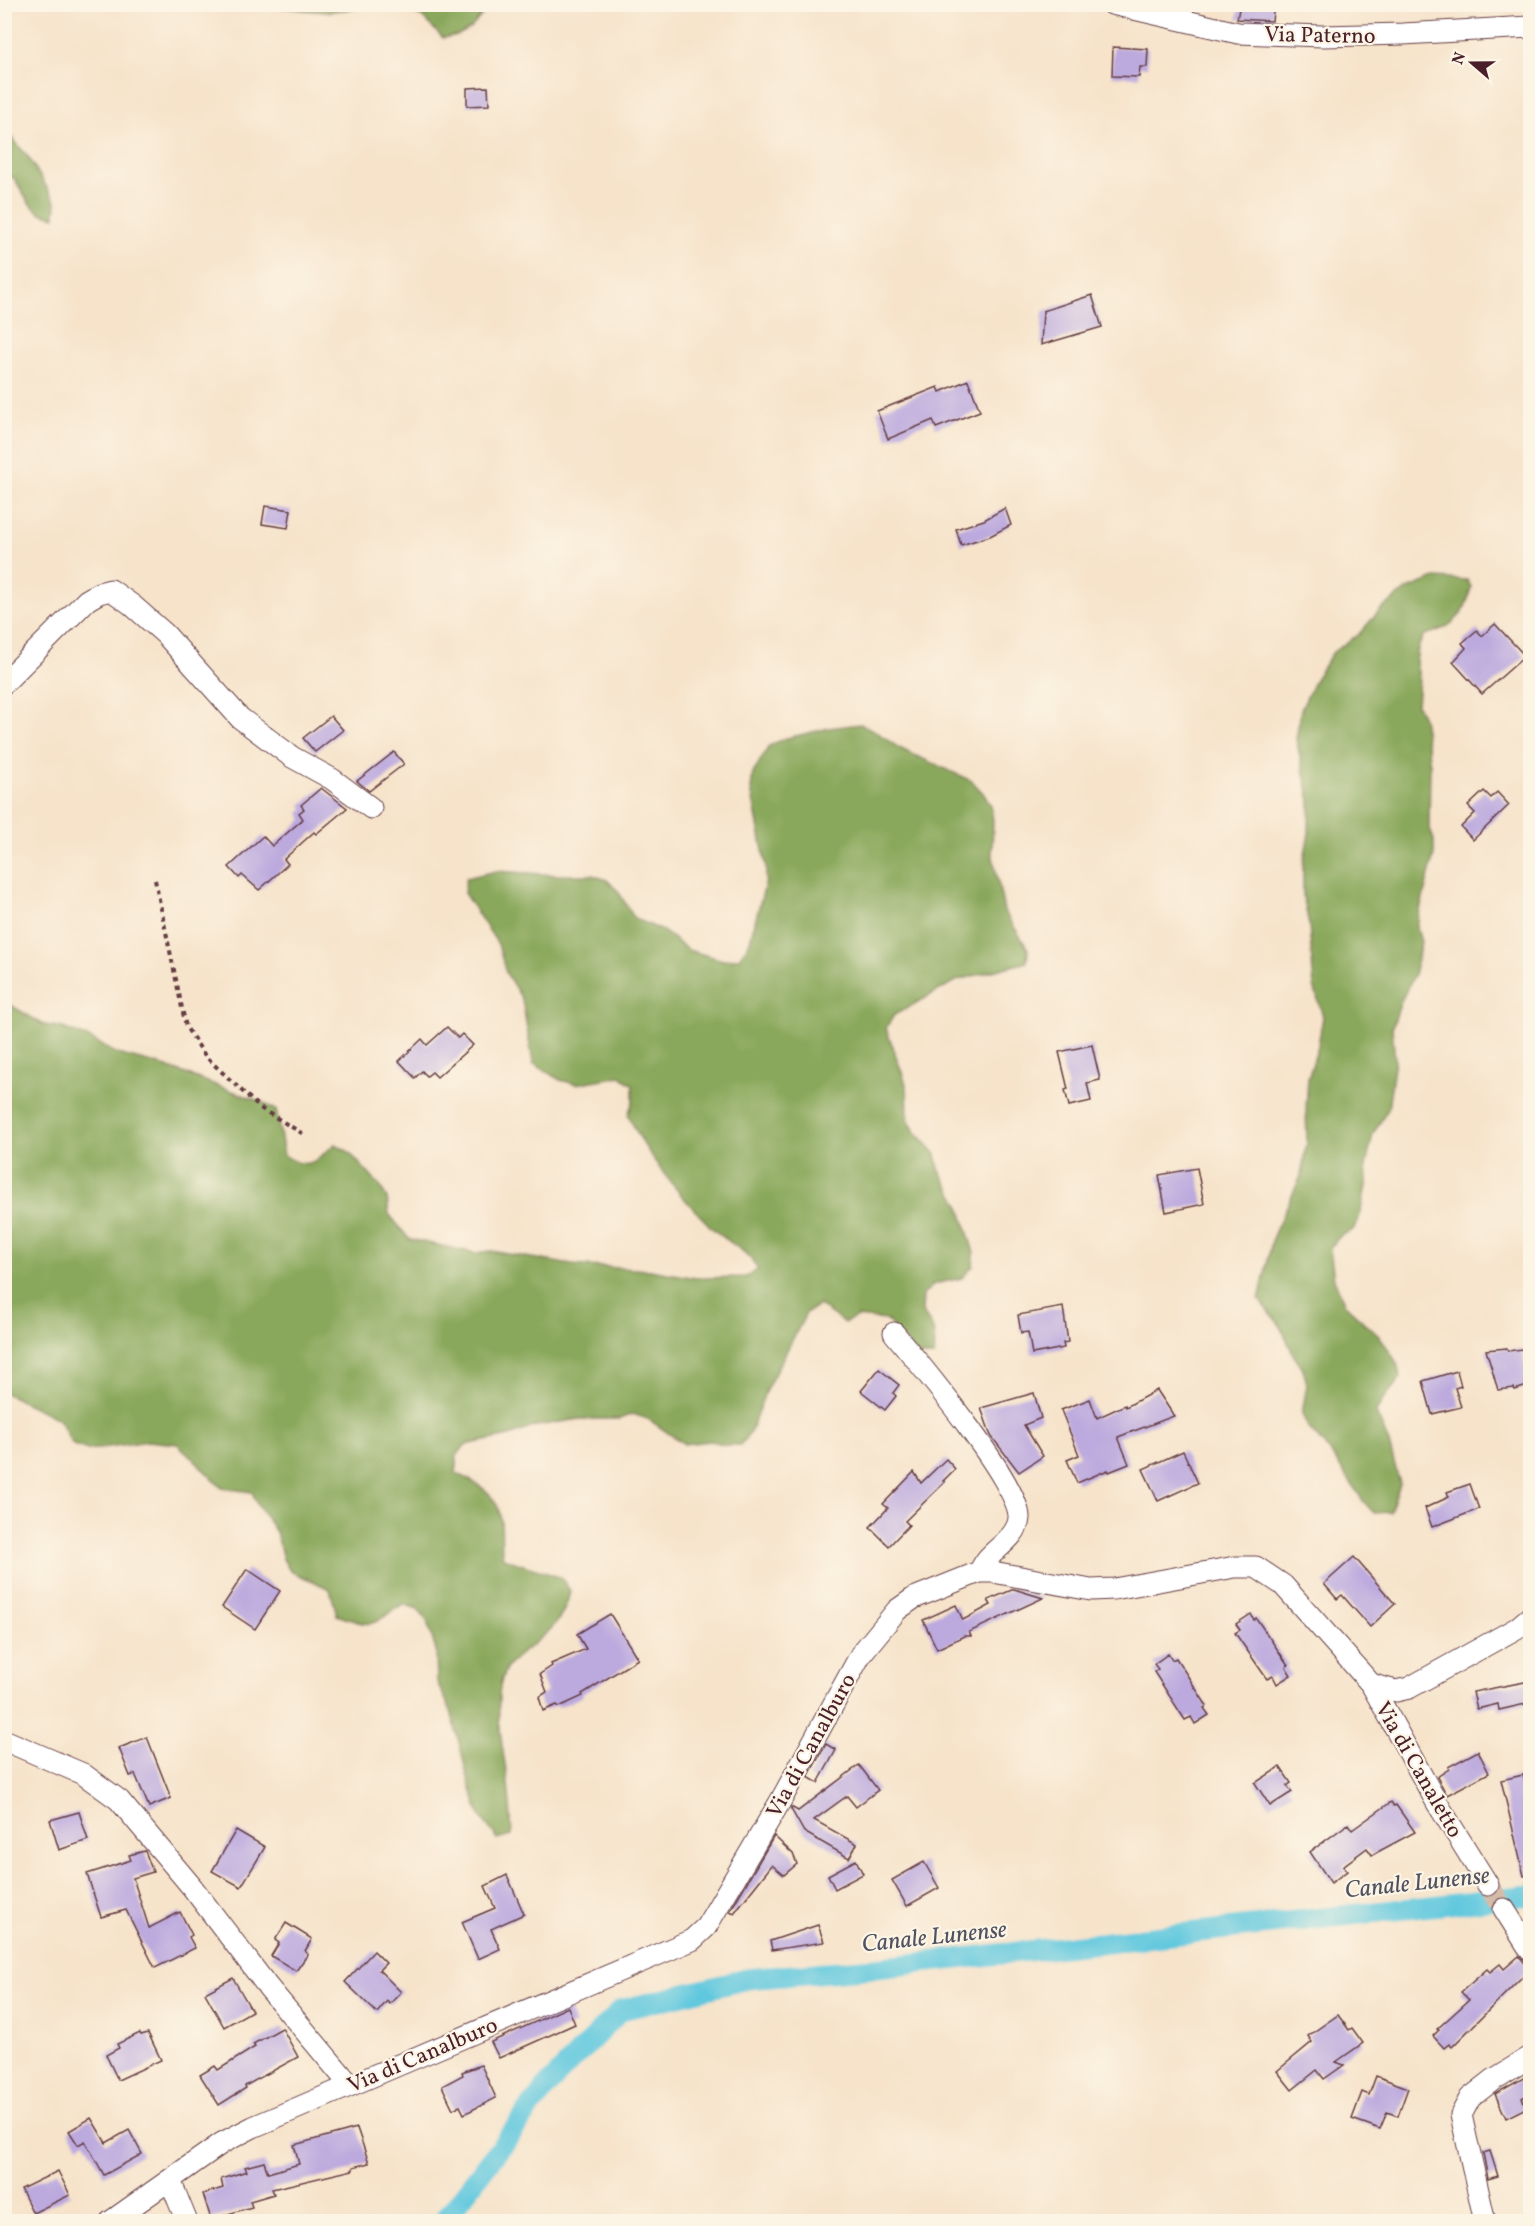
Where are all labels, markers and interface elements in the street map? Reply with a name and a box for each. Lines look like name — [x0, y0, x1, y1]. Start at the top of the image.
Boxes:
street label: Via Paterno — [1264, 20, 1376, 53]
north arrow — [1442, 33, 1502, 93]
text: N — [1447, 49, 1472, 68]
street label: Via di Canalburo — [760, 1668, 865, 1824]
street label: Via di Canaletto — [1366, 1696, 1469, 1844]
water label: Canale Lunense — [1343, 1859, 1492, 1909]
water label: Canale Lunense — [860, 1913, 1009, 1963]
street label: Via di Canalburo — [343, 2011, 503, 2102]

